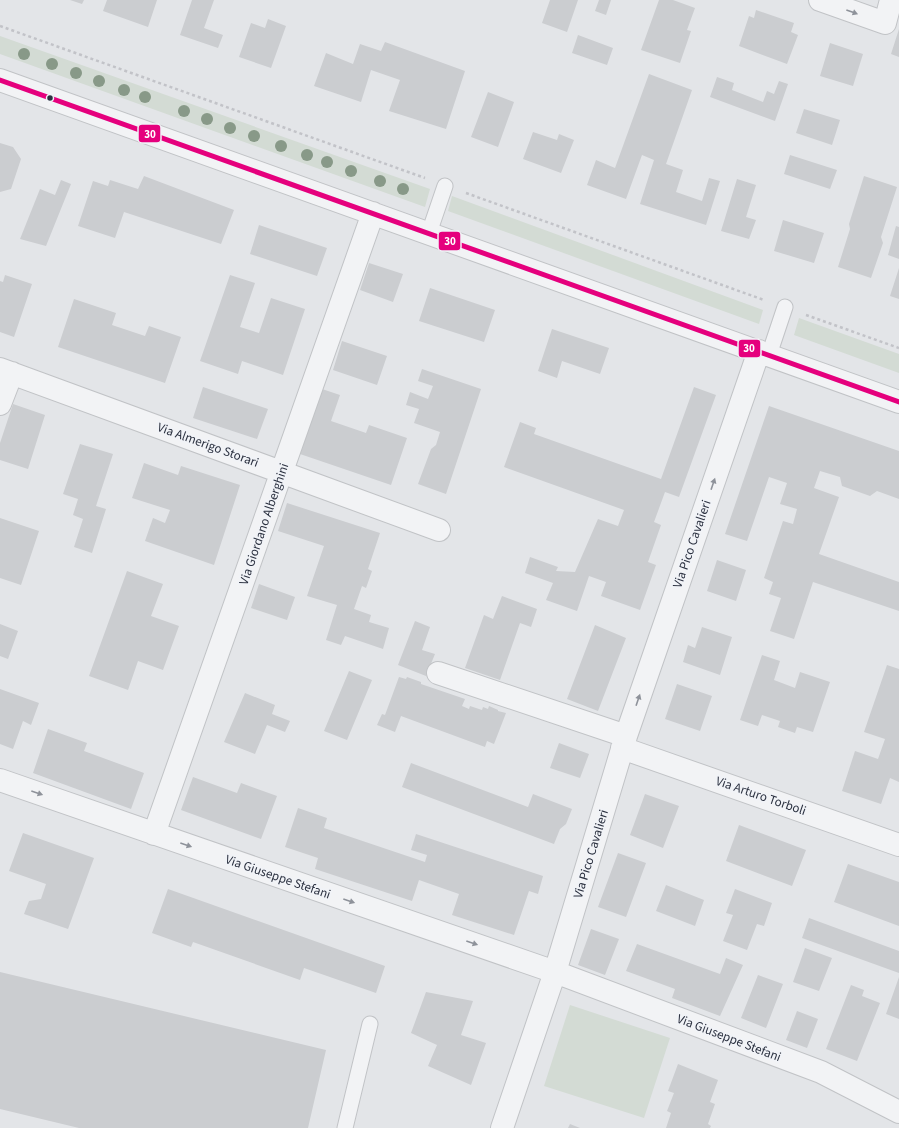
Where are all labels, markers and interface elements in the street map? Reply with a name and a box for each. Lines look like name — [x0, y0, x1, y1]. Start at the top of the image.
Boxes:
one-way arrow — [847, 9, 859, 15]
unlabelled marker — [45, 93, 55, 103]
line badge: 30 — [138, 124, 161, 143]
text: 30 — [144, 127, 156, 142]
line badge: 30 — [438, 231, 461, 251]
text: 30 — [444, 234, 456, 249]
line badge: 30 — [738, 339, 761, 358]
text: 30 — [743, 341, 755, 356]
street label: Via Almerigo Storari — [155, 418, 261, 472]
street label: Via Giordano Alberghini — [235, 461, 293, 587]
one-way arrow — [710, 478, 716, 490]
street label: Via Pico Cavalieri — [669, 498, 715, 590]
one-way arrow — [636, 693, 642, 705]
street label: Via Arturo Torboli — [713, 772, 809, 820]
one-way arrow — [31, 791, 43, 797]
street label: Via Pico Cavalieri — [569, 807, 613, 901]
one-way arrow — [181, 842, 193, 848]
street label: Via Giuseppe Stefani — [223, 851, 333, 903]
one-way arrow — [343, 898, 355, 904]
one-way arrow — [466, 941, 478, 947]
street label: Via Giuseppe Stefani — [674, 1010, 784, 1066]

